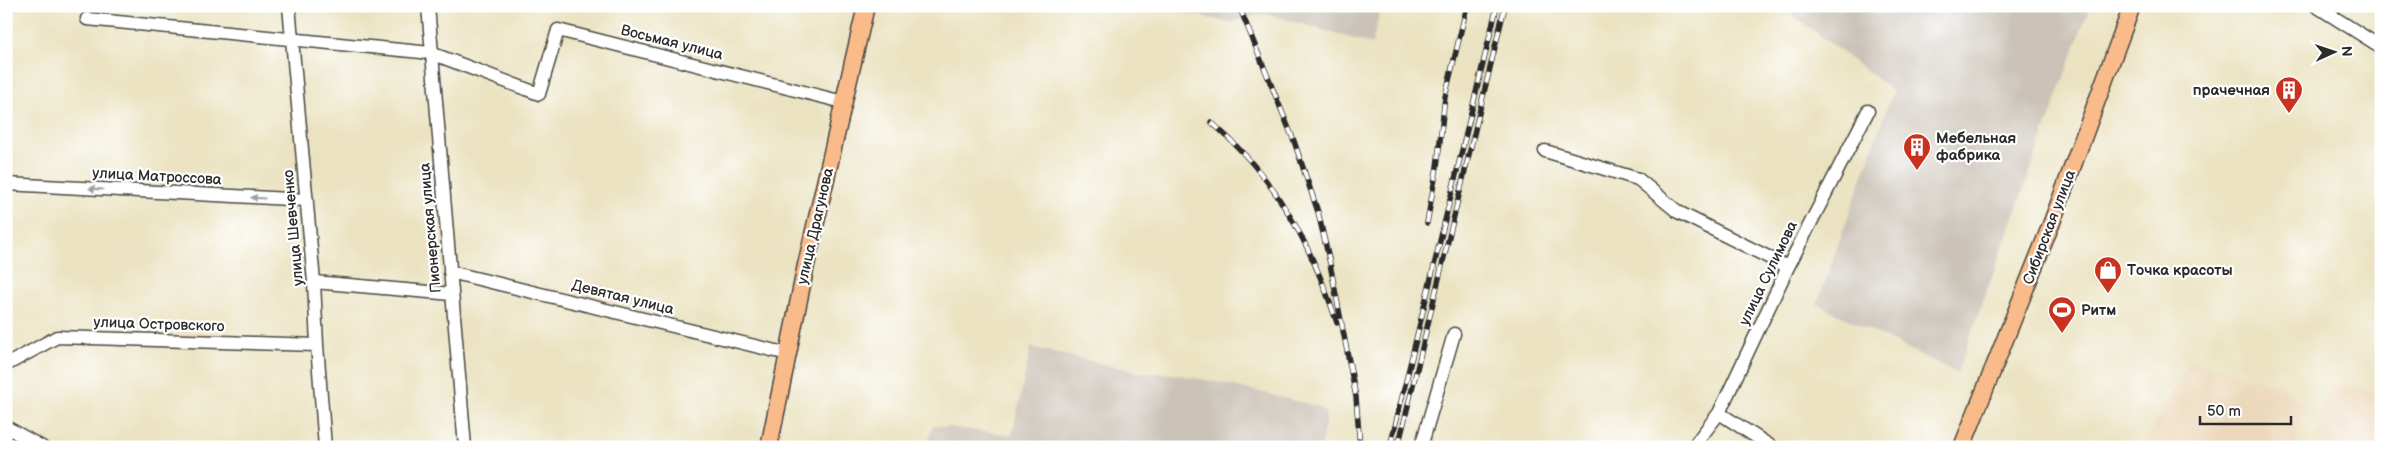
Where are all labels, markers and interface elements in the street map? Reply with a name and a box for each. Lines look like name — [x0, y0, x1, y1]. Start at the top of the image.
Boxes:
street label: Восьмая улица — [619, 21, 725, 64]
north arrow — [2310, 28, 2360, 78]
text: N — [2338, 46, 2355, 57]
building icon: прачечная — [2274, 75, 2304, 114]
place label: прачечная — [2193, 81, 2270, 100]
place label: Мебельная фабрика — [1936, 129, 2016, 165]
building icon: Мебельная фабрика — [1902, 132, 1932, 171]
street label: Пионерская улица — [415, 162, 446, 294]
street label: улица Матроссова — [92, 164, 222, 189]
street label: улица Драгунова — [793, 166, 838, 286]
street label: Сибирская улица — [2019, 167, 2080, 287]
street label: улица Шевченко — [279, 169, 308, 287]
one-way arrow — [87, 185, 103, 193]
one-way arrow — [250, 193, 266, 201]
street label: улица Сулимова — [1735, 218, 1802, 329]
shop icon: Точка красоты — [2093, 255, 2123, 294]
place label: Точка красоты — [2127, 261, 2233, 280]
street label: Девятая улица — [570, 276, 676, 319]
sports icon: Ритм — [2047, 295, 2077, 334]
place label: Ритм — [2081, 301, 2116, 320]
street label: улица Островского — [93, 313, 225, 336]
scale bar — [2200, 393, 2291, 425]
text: 50 m — [2207, 402, 2241, 421]

